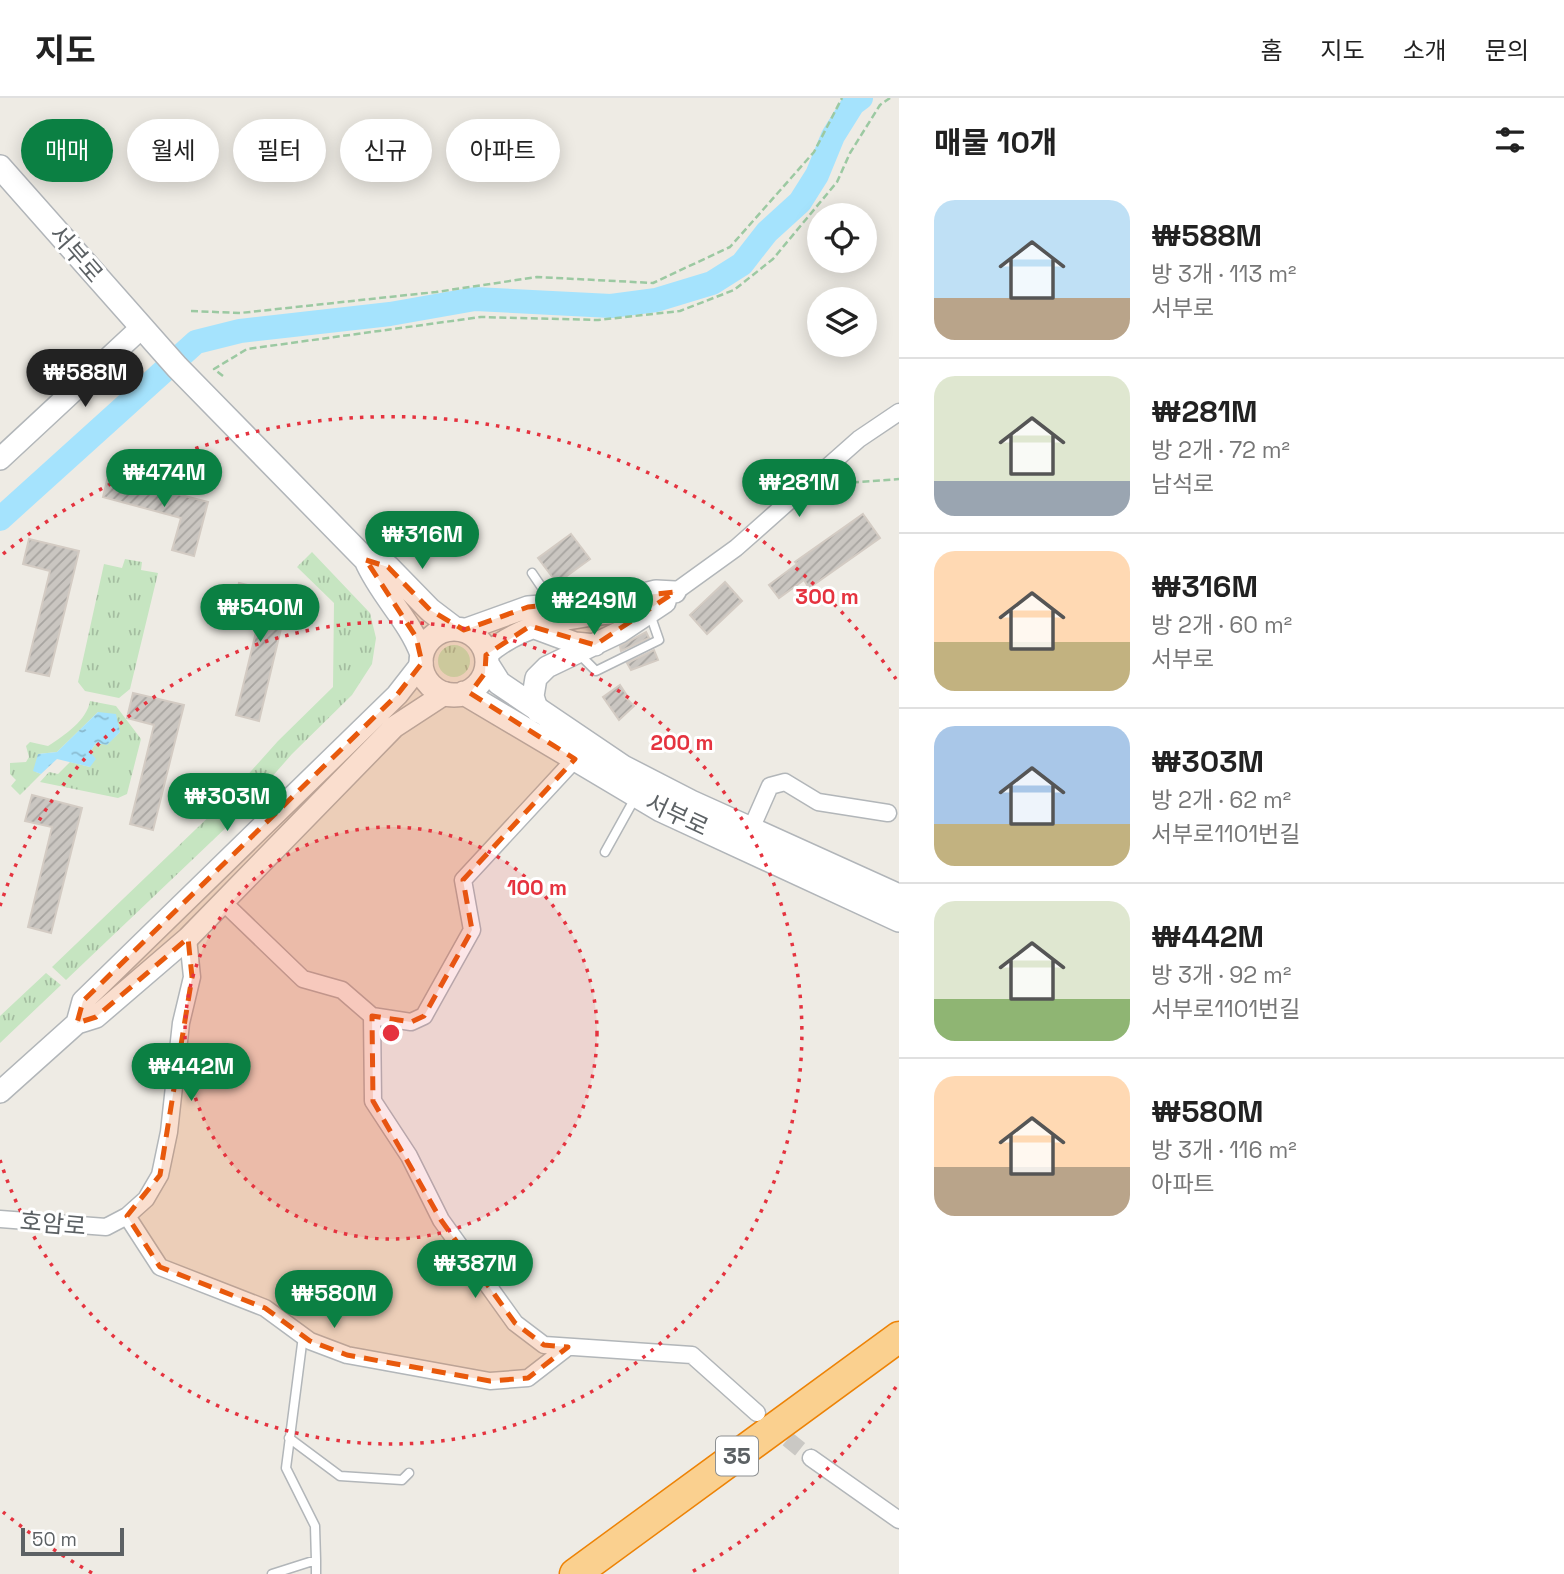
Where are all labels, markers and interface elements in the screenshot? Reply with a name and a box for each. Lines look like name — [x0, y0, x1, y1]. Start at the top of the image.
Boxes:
text: 지도 — [35, 30, 96, 72]
text: 홈 — [1260, 35, 1282, 66]
text: 지도 — [1320, 35, 1365, 66]
text: 소개 — [1403, 35, 1447, 66]
text: 문의 — [1485, 35, 1529, 66]
chip: 매매 — [21, 119, 113, 182]
chip: 월세 — [127, 119, 219, 182]
chip: 필터 — [233, 119, 326, 182]
chip: 신규 — [340, 119, 432, 182]
chip: 아파트 — [446, 119, 560, 182]
icon: filters — [1491, 121, 1529, 159]
text: 매물 10개 — [934, 123, 1057, 162]
map controls — [807, 203, 877, 357]
button: locate — [807, 203, 877, 273]
text: ₩588M — [1151, 216, 1262, 255]
street label: 서부로 — [43, 219, 110, 289]
icon: home — [990, 228, 1074, 312]
text: 방 3개 · 113 m² — [1151, 259, 1296, 289]
button: layers — [807, 287, 877, 357]
text: 서부로 — [1151, 293, 1214, 323]
pin: ₩588M — [36, 350, 134, 409]
text: ₩588M — [42, 357, 128, 387]
text: ₩281M — [1151, 392, 1257, 431]
icon: home — [990, 404, 1074, 488]
text: 방 2개 · 72 m² — [1151, 435, 1290, 465]
pin: ₩474M — [115, 450, 213, 509]
text: ₩474M — [122, 457, 206, 487]
pin: ₩281M — [750, 460, 848, 519]
text: ₩281M — [758, 467, 840, 497]
text: 남석로 — [1151, 469, 1214, 499]
pin: ₩316M — [373, 512, 471, 571]
text: ₩316M — [381, 519, 463, 549]
text: ₩316M — [1151, 567, 1258, 606]
pin: ₩249M — [545, 578, 643, 637]
icon: home — [990, 579, 1074, 663]
text: 300 m — [795, 583, 859, 610]
pin: ₩540M — [211, 584, 309, 644]
text: ₩249M — [551, 585, 637, 615]
text: ₩540M — [216, 592, 304, 622]
text: 방 2개 · 60 m² — [1151, 610, 1292, 640]
text: 서부로 — [1151, 644, 1214, 674]
text: 200 m — [651, 729, 713, 756]
text: ₩303M — [1151, 742, 1264, 781]
icon: home — [990, 754, 1074, 838]
pin: ₩303M — [178, 774, 276, 833]
text: ₩303M — [184, 781, 270, 811]
text: 방 2개 · 62 m² — [1151, 785, 1291, 815]
street label: 서부로 — [641, 786, 714, 843]
text: 서부로1101번길 — [1151, 819, 1300, 849]
text: 100 m — [507, 874, 567, 901]
text: ₩442M — [1151, 917, 1264, 956]
icon: home — [990, 929, 1074, 1013]
text: 방 3개 · 92 m² — [1151, 960, 1291, 990]
text: 서부로1101번길 — [1151, 994, 1300, 1024]
centre of rings — [379, 1021, 403, 1045]
pin: ₩442M — [142, 1044, 240, 1103]
text: ₩442M — [148, 1051, 234, 1081]
text: ₩580M — [1151, 1092, 1264, 1131]
icon: home — [990, 1104, 1074, 1188]
text: 방 3개 · 116 m² — [1151, 1135, 1297, 1165]
text: 아파트 — [1151, 1169, 1214, 1199]
street label: 호암로 — [19, 1205, 87, 1242]
pin: ₩387M — [426, 1240, 524, 1300]
text: ₩387M — [433, 1248, 517, 1278]
pin: ₩580M — [285, 1270, 383, 1330]
text: ₩580M — [291, 1278, 377, 1308]
road number: 35 — [716, 1436, 758, 1476]
scale bar — [21, 1525, 124, 1557]
text: 50 m — [32, 1527, 77, 1552]

